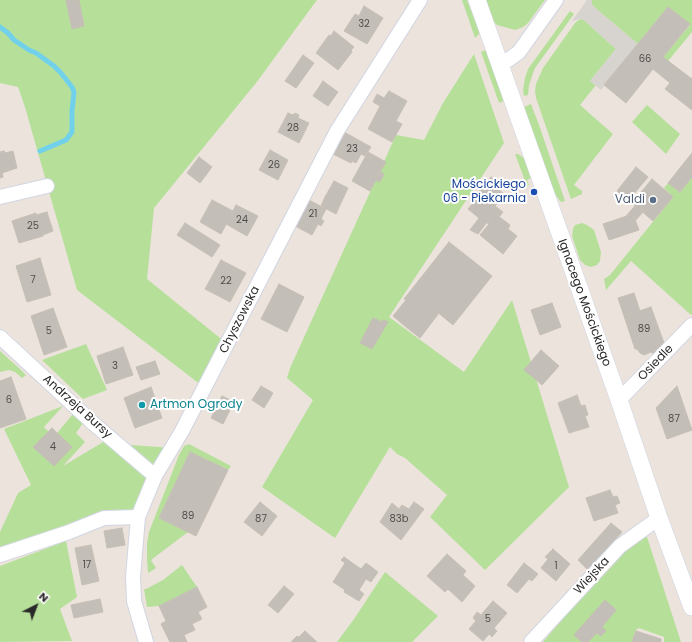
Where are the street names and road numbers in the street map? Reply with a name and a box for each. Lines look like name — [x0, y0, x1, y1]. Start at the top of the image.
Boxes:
street label: Ignacego Mościckiego — [554, 237, 614, 369]
street label: Chyszowska — [217, 284, 263, 356]
street label: Osiedle — [635, 342, 677, 384]
street label: Andrzeja Bursy — [39, 372, 115, 442]
street label: Wiejska — [571, 554, 613, 598]

